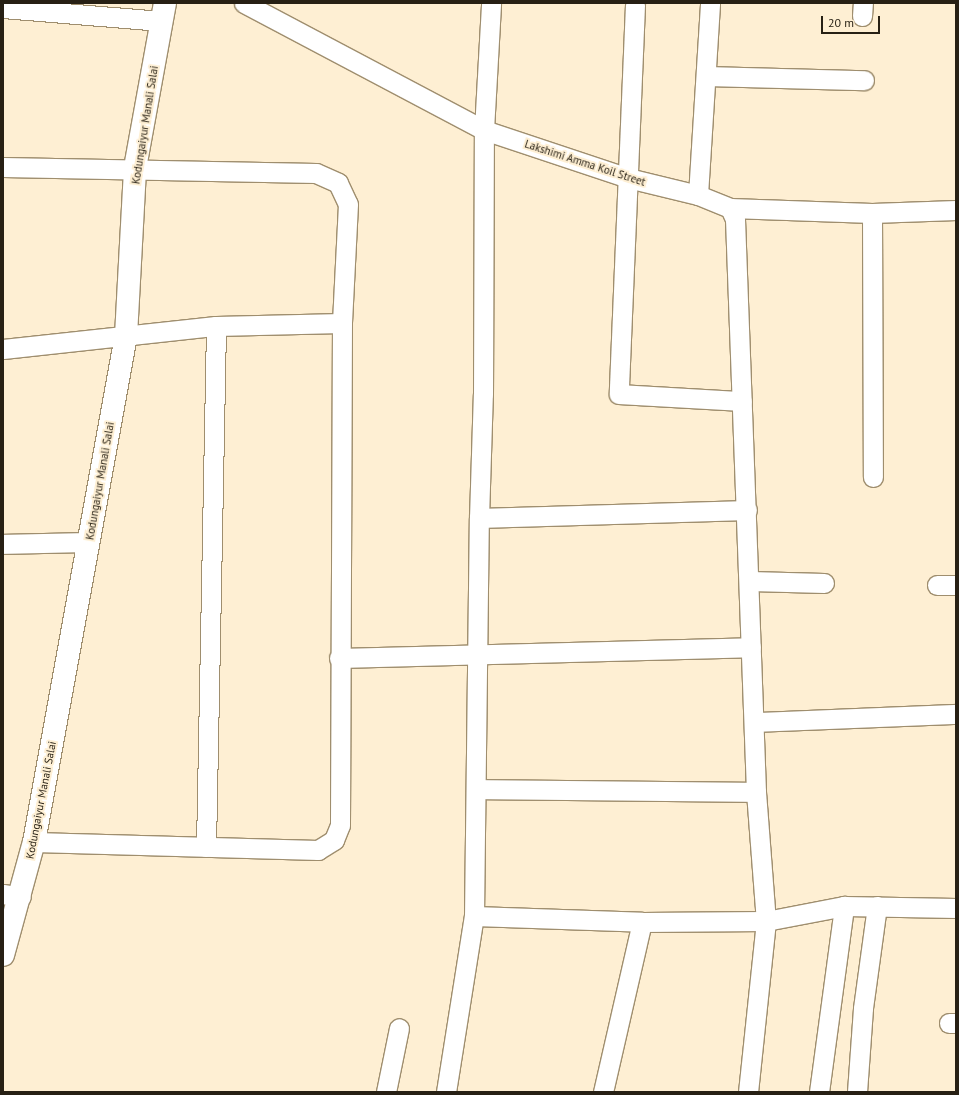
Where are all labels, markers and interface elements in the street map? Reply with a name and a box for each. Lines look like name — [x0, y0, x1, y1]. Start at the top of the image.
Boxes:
scale bar — [823, 8, 882, 34]
text: 20 m — [828, 15, 854, 30]
street label: Kodungaiyur Manali Salai — [129, 65, 161, 185]
street label: Lakshimi Amma Koil Street — [523, 137, 647, 189]
street label: Kodungaiyur Manali Salai — [83, 421, 117, 541]
street label: Kodungaiyur Manali Salai — [23, 740, 59, 860]

